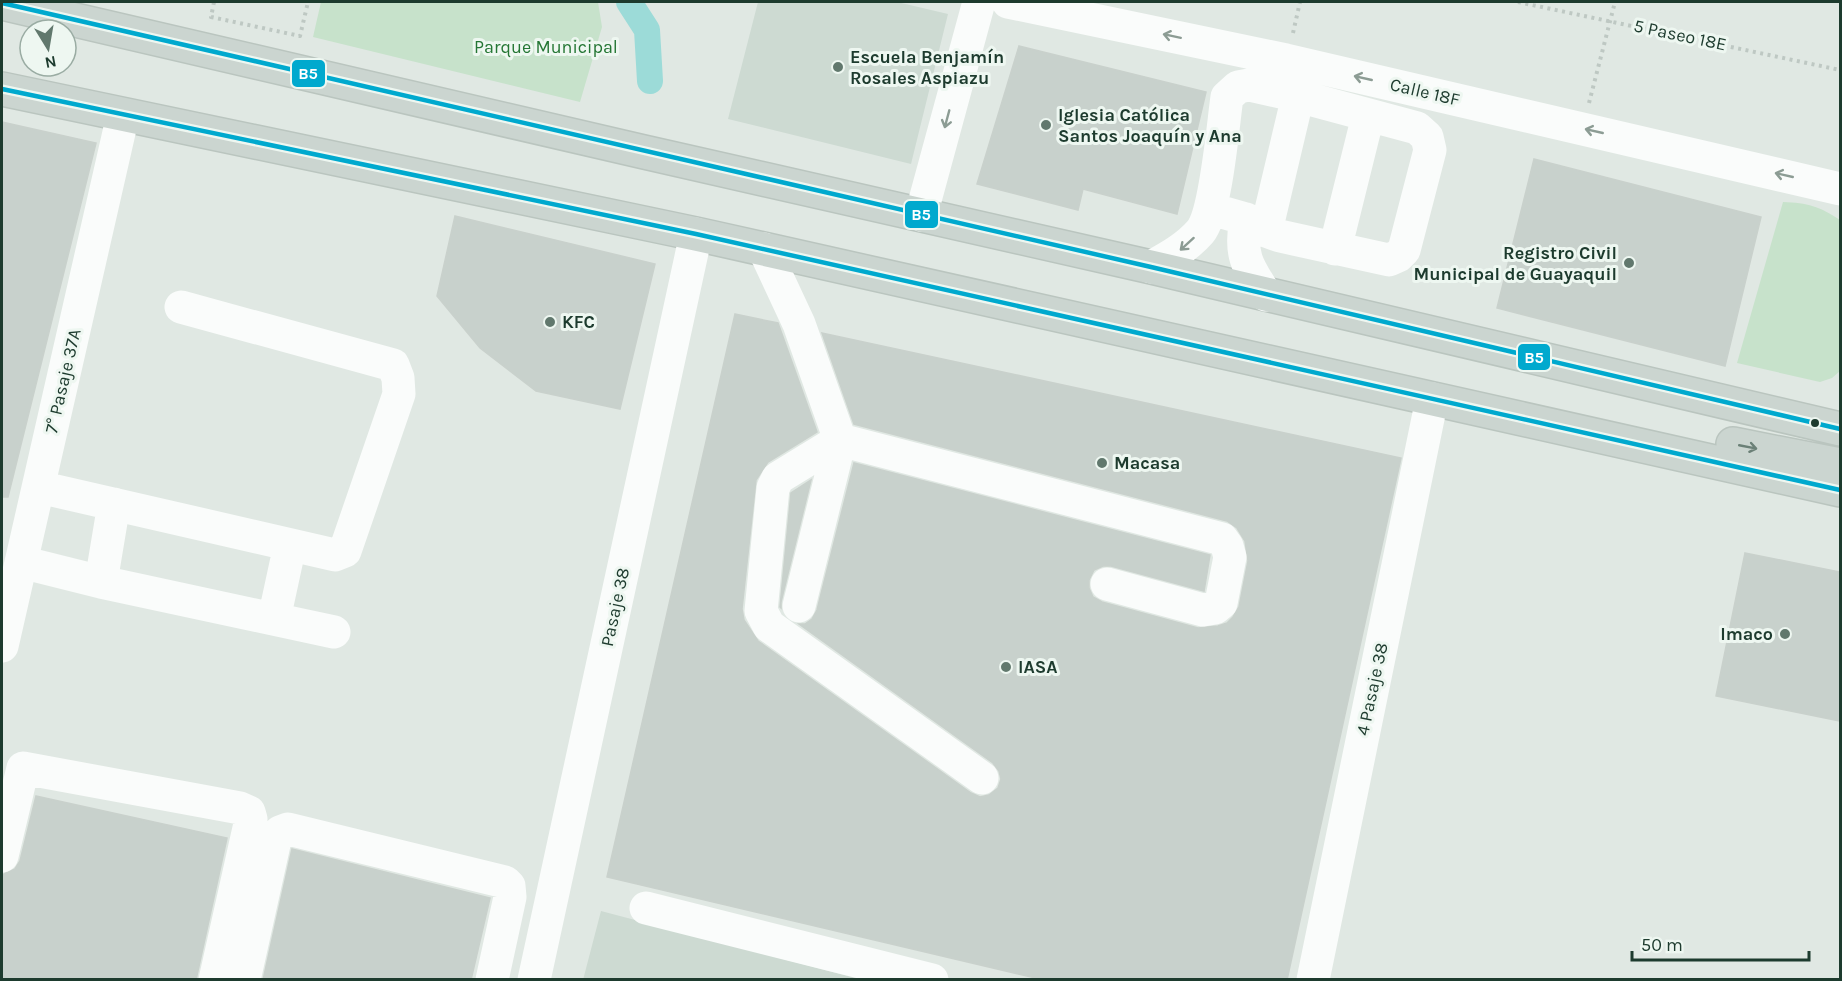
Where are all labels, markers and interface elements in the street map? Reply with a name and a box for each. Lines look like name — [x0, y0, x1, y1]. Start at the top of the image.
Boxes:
street label: 5 Paseo 18E — [1632, 14, 1728, 56]
north arrow — [18, 18, 78, 78]
one-way arrow — [1163, 30, 1183, 41]
park label: Parque Municipal — [474, 36, 618, 58]
place label: Escuela Benjamín Rosales Aspiazu — [850, 46, 1004, 89]
text: N — [43, 52, 58, 73]
line badge: B5 — [291, 59, 326, 88]
marker: Escuela Benjamín Rosales Aspiazu — [831, 60, 845, 74]
text: B5 — [298, 64, 318, 83]
one-way arrow — [1353, 71, 1372, 83]
street label: Calle 18F — [1388, 73, 1462, 111]
place label: Iglesia Católica Santos Joaquín y Ana — [1058, 104, 1242, 147]
one-way arrow — [941, 109, 953, 128]
marker: Iglesia Católica Santos Joaquín y Ana — [1039, 118, 1053, 132]
one-way arrow — [1584, 125, 1603, 137]
one-way arrow — [1774, 169, 1793, 181]
line badge: B5 — [904, 200, 939, 229]
text: B5 — [911, 205, 931, 224]
one-way arrow — [1180, 237, 1195, 251]
place label: Registro Civil Municipal de Guayaquil — [1413, 242, 1617, 285]
marker: Registro Civil Municipal de Guayaquil — [1622, 256, 1636, 270]
place label: KFC — [562, 311, 595, 333]
marker: KFC — [543, 315, 557, 329]
street label: 7° Pasaje 37A — [40, 327, 86, 435]
line badge: B5 — [1517, 343, 1551, 371]
text: B5 — [1524, 348, 1544, 367]
unlabelled marker — [1809, 417, 1821, 429]
one-way arrow — [1738, 442, 1757, 453]
place label: Macasa — [1114, 452, 1180, 474]
marker: Macasa — [1095, 456, 1109, 470]
street label: Pasaje 38 — [596, 566, 634, 648]
place label: Imaco — [1720, 623, 1773, 645]
marker: Imaco — [1778, 627, 1792, 641]
street label: 4 Pasaje 38 — [1351, 641, 1393, 737]
place label: IASA — [1018, 656, 1057, 678]
marker: IASA — [999, 660, 1013, 674]
scale bar — [1632, 924, 1809, 962]
text: 50 m — [1641, 934, 1683, 956]

